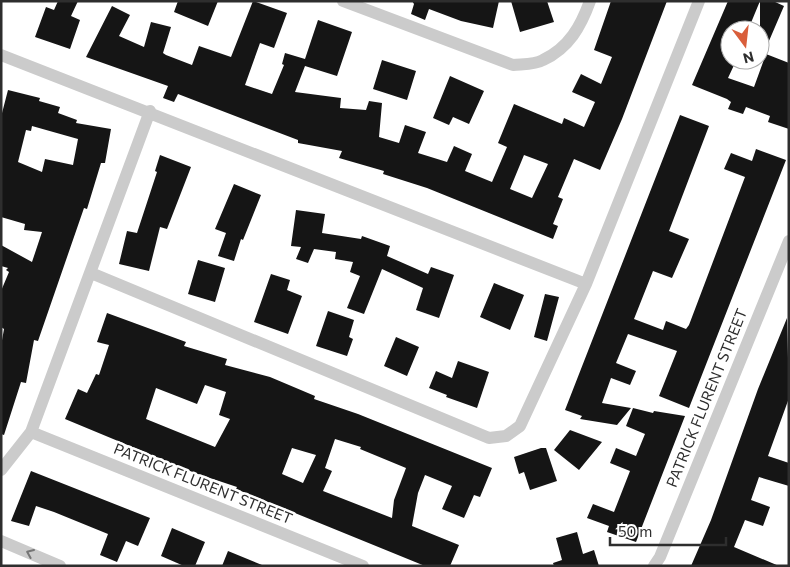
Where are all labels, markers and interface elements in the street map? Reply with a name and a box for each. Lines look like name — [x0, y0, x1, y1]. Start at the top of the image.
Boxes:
north arrow — [720, 20, 770, 70]
text: N — [741, 48, 756, 68]
street label: PATRICK FLURENT STREET — [662, 305, 750, 490]
street label: PATRICK FLURENT STREET — [111, 439, 296, 527]
scale bar — [610, 514, 726, 546]
text: 50 m — [618, 522, 652, 540]
one-way arrow — [27, 549, 35, 559]

